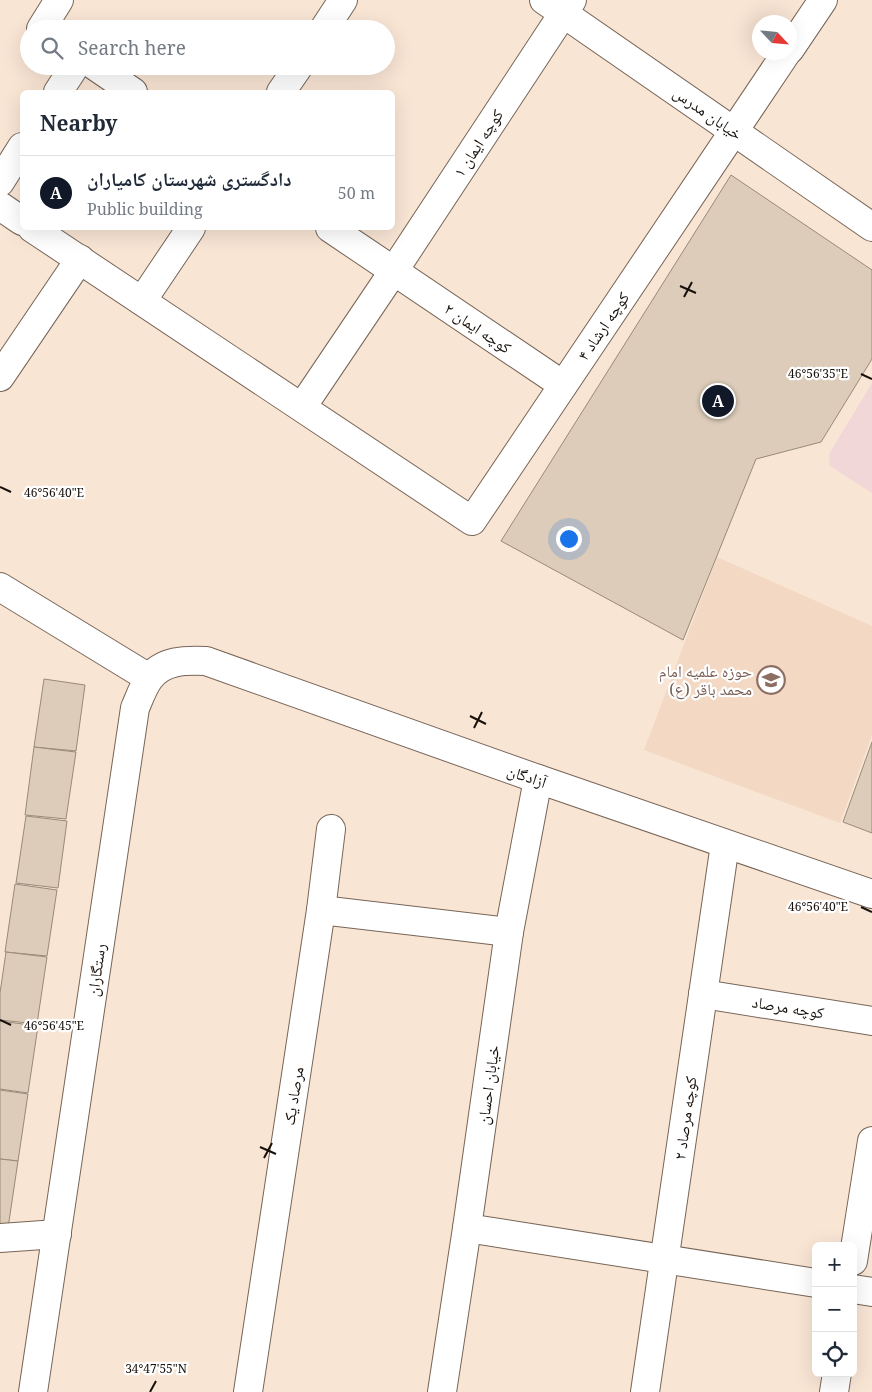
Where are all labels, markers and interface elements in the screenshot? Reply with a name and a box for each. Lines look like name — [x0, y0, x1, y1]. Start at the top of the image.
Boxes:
north arrow — [752, 15, 797, 60]
search box — [20, 20, 395, 75]
icon: search — [38, 34, 66, 62]
text: Search here — [78, 35, 186, 61]
street label: خیابان مدرس — [669, 81, 747, 145]
street label: کوچه ایمان ۱ — [448, 105, 508, 181]
text: Nearby — [40, 109, 118, 137]
text: دادگستری شهرستان کامیاران — [87, 166, 292, 192]
text: A — [50, 182, 62, 204]
text: 50 m — [338, 182, 375, 204]
text: Public building — [87, 198, 203, 220]
street label: کوچه ارشاد ۴ — [572, 287, 634, 365]
street label: کوچه ایمان ۲ — [440, 298, 516, 359]
text: 46°56'35"E — [788, 365, 848, 382]
pin: A — [702, 382, 734, 420]
text: 46°56'40"E — [24, 484, 84, 501]
your location — [556, 526, 582, 552]
place label: حوزه علمیه امام محمد باقر (ع) — [659, 660, 752, 700]
school or university icon: حوزه علمیه امام محمد باقر (ع) — [756, 665, 786, 695]
street label: آزادگان — [504, 759, 551, 793]
text: 46°56'40"E — [788, 898, 848, 915]
street label: رستگاران — [81, 942, 111, 998]
street label: کوچه مرصاد — [750, 990, 826, 1024]
text: 46°56'45"E — [24, 1017, 84, 1034]
street label: خیابان احسان — [472, 1044, 504, 1126]
street label: مرصاد یک — [278, 1065, 308, 1127]
street label: کوچه مرصاد ۲ — [668, 1075, 702, 1161]
map controls — [812, 1242, 857, 1377]
button: + — [812, 1242, 857, 1287]
button: − — [812, 1287, 857, 1332]
button: locate — [812, 1332, 857, 1377]
text: 34°47'55"N — [125, 1360, 187, 1377]

